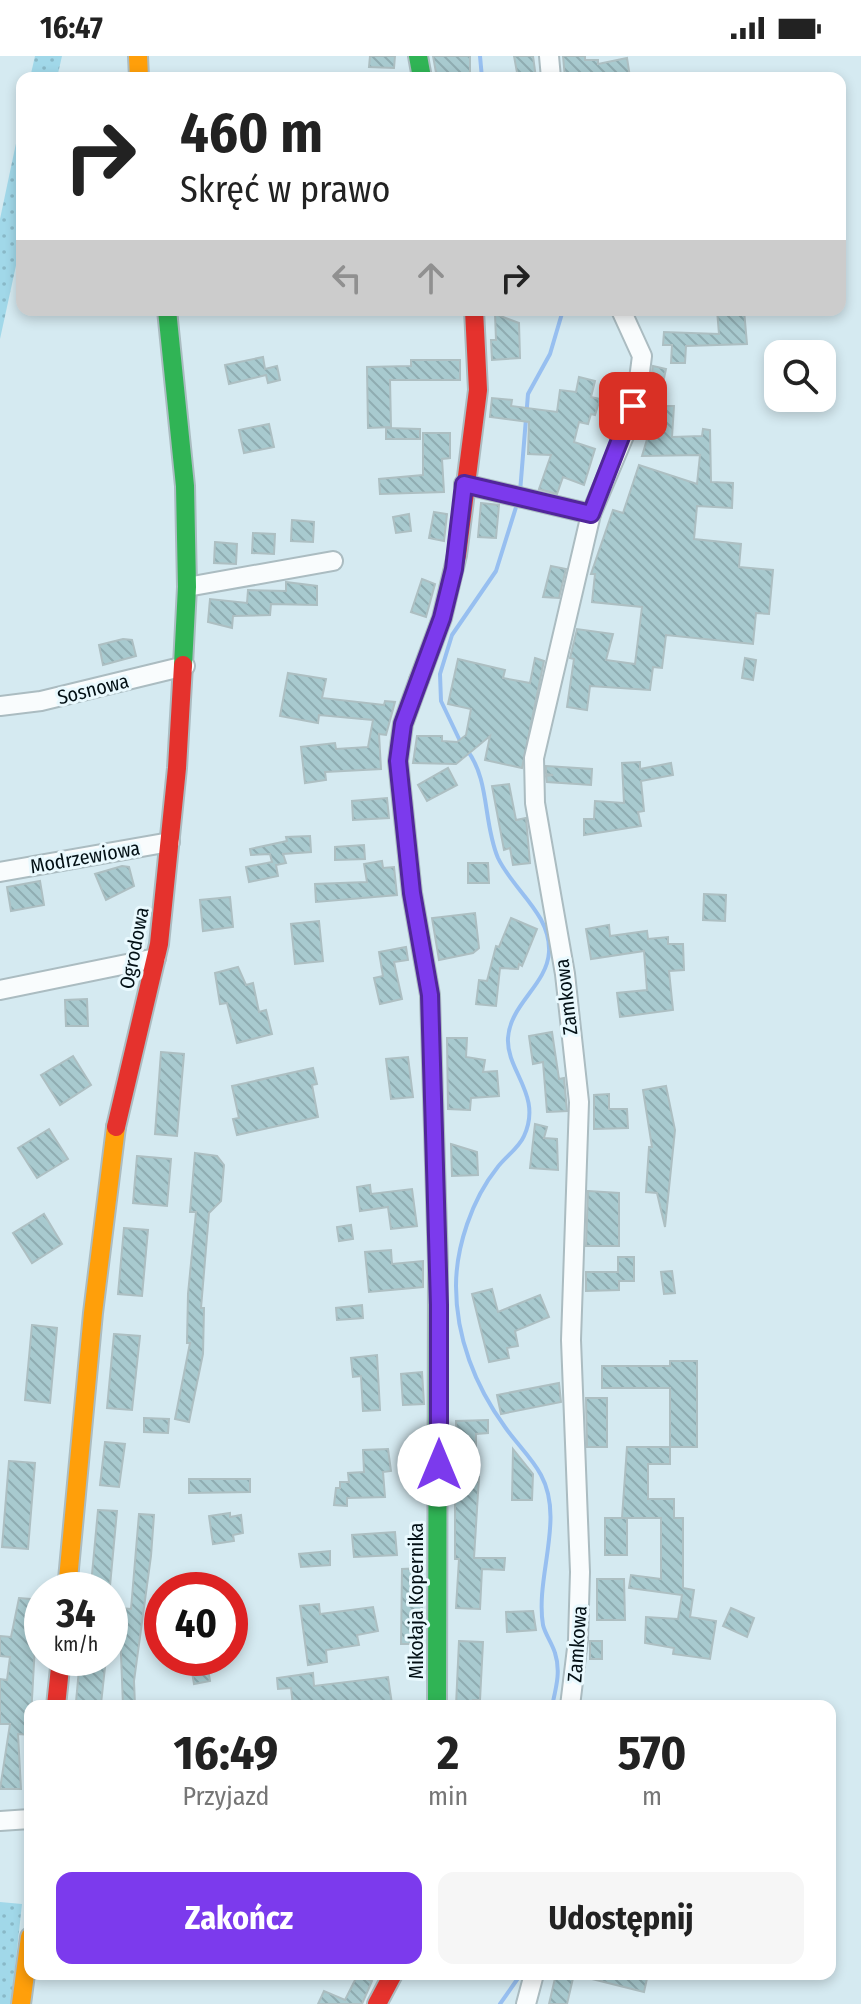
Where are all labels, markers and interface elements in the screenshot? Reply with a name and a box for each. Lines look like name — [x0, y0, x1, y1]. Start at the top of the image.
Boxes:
text: 16:47 — [40, 10, 103, 46]
text: 460 m — [180, 100, 323, 167]
icon: right — [48, 104, 152, 208]
text: Skręć w prawo — [180, 168, 390, 212]
icon: left — [325, 256, 369, 300]
icon: ahead — [409, 256, 453, 300]
icon: right — [493, 256, 537, 300]
map controls — [764, 340, 836, 412]
button: search — [764, 340, 836, 412]
pin — [599, 372, 667, 440]
icon: arrive — [611, 384, 655, 428]
street label: Sosnowa — [55, 669, 131, 709]
street label: Modrzewiowa — [28, 836, 142, 878]
street label: Ogrodowa — [114, 905, 154, 991]
street label: Zamkowa — [549, 958, 583, 1036]
position arrow — [397, 1423, 481, 1507]
street label: Mikołaja Kopernika — [404, 1523, 428, 1679]
speed limit sign: 40 — [144, 1572, 248, 1676]
text: 34 — [56, 1590, 96, 1638]
street label: Zamkowa — [562, 1605, 592, 1683]
text: km/h — [54, 1632, 98, 1656]
text: 16:49 — [174, 1724, 278, 1782]
text: 2 — [437, 1724, 459, 1782]
text: 570 — [618, 1724, 686, 1782]
text: Przyjazd — [182, 1781, 270, 1812]
text: min — [428, 1781, 468, 1812]
text: m — [642, 1781, 662, 1812]
button: Zakończ — [56, 1872, 422, 1964]
button: Udostępnij — [438, 1872, 804, 1964]

